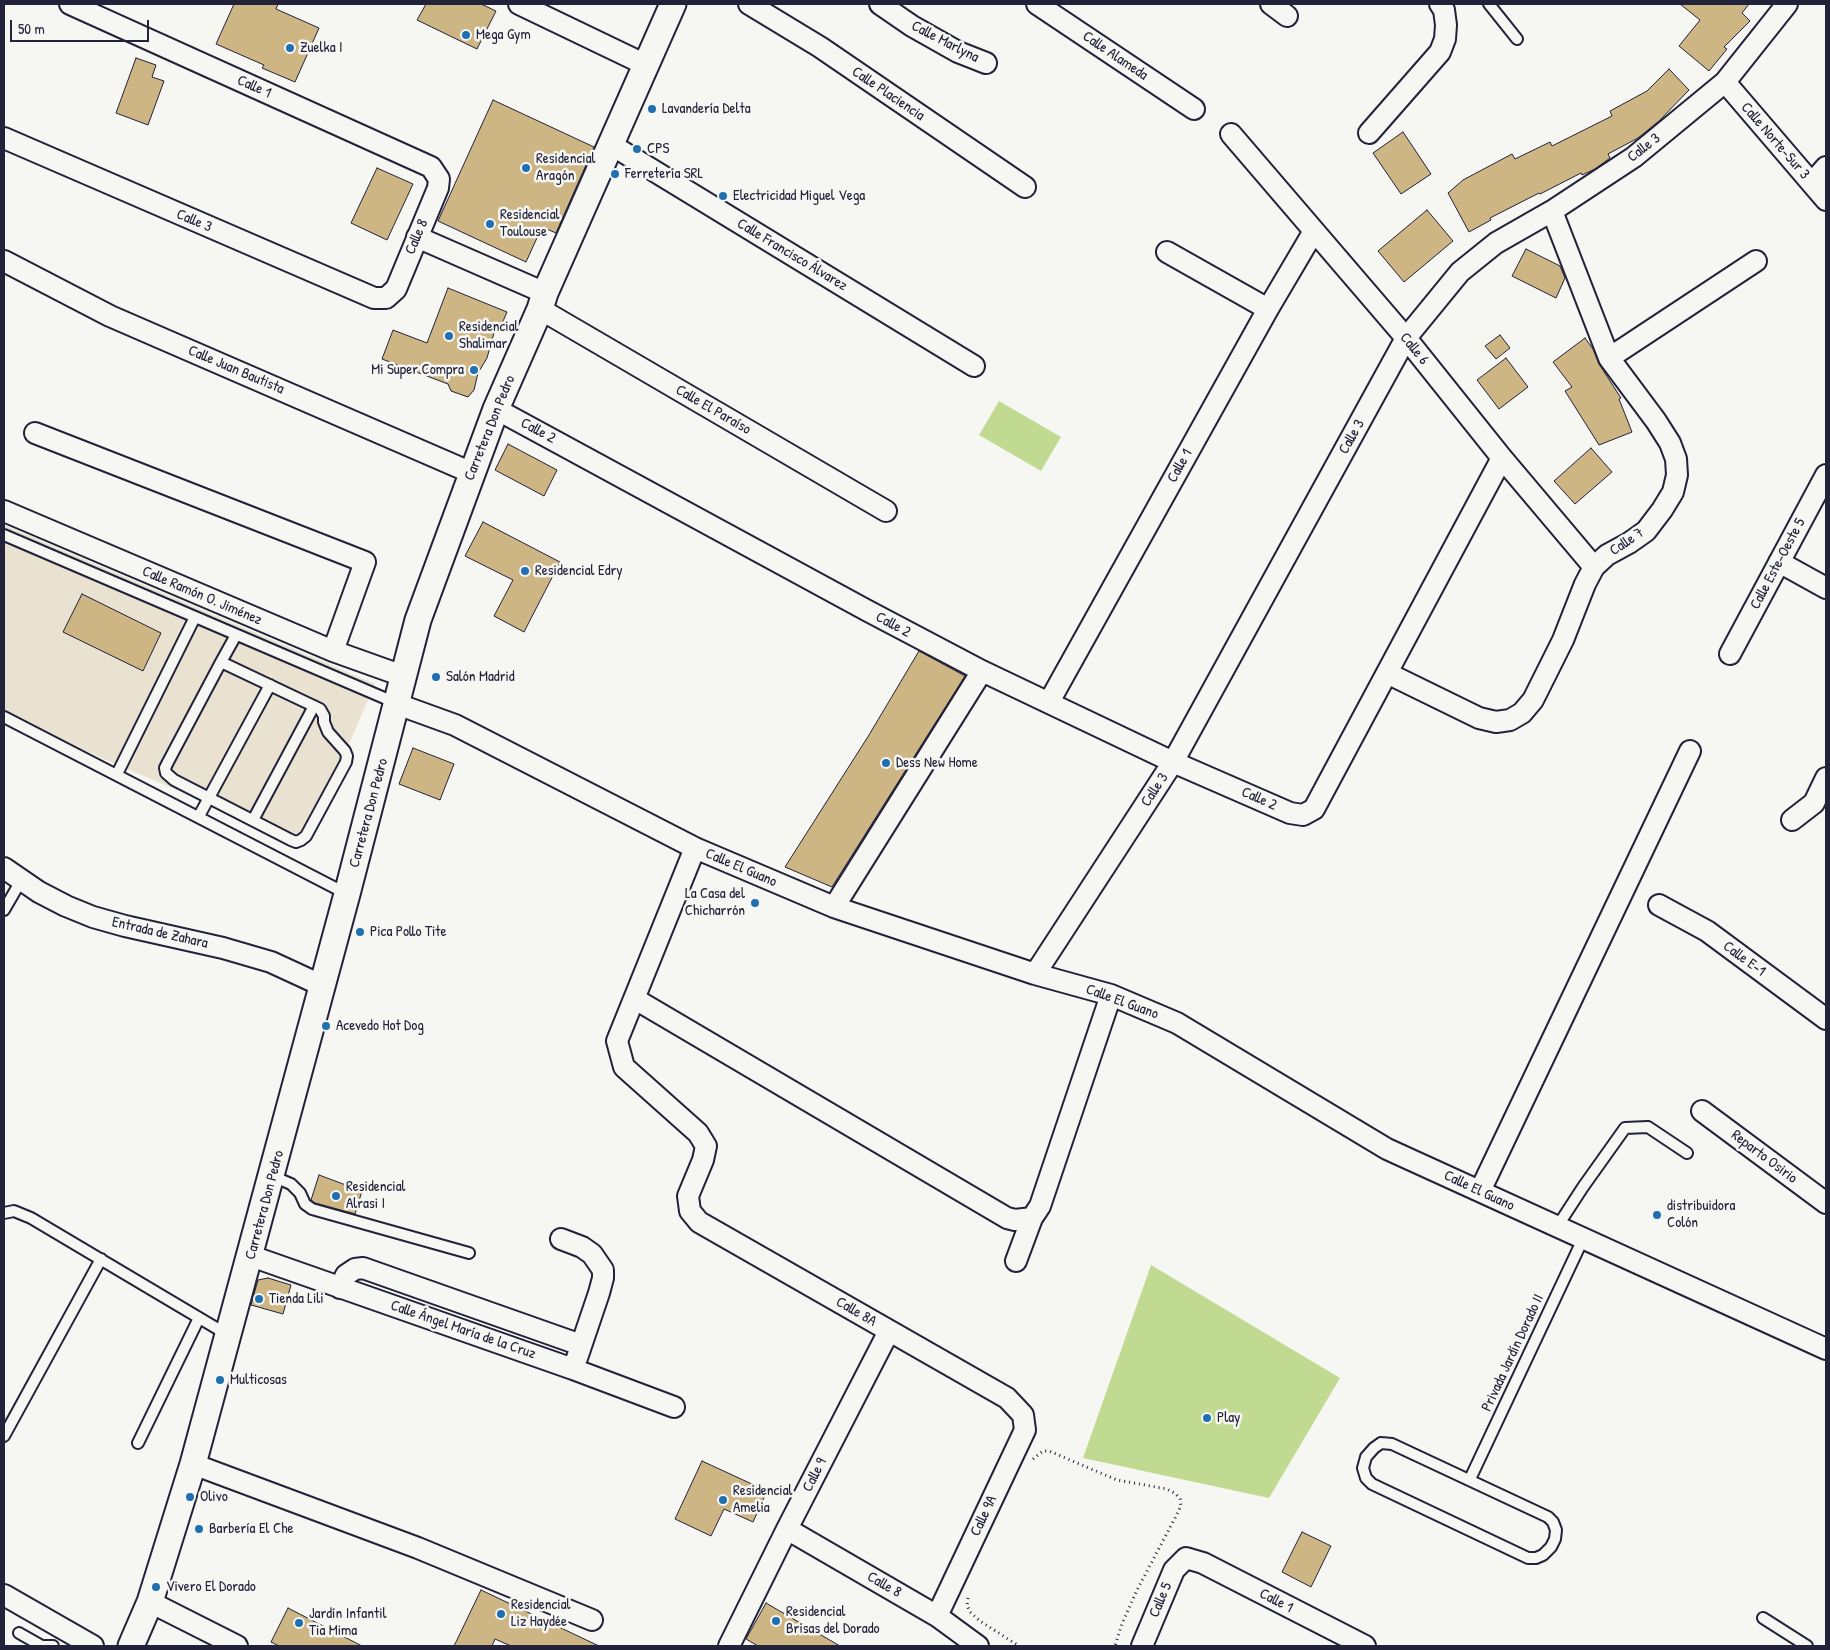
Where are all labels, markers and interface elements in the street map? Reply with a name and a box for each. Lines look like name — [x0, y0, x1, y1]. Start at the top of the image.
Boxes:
scale bar — [12, 10, 151, 42]
street label: Calle Marlyna — [908, 17, 982, 67]
text: 50 m — [18, 18, 45, 39]
place label: Mega Gym — [476, 26, 531, 44]
street label: Calle Alameda — [1079, 28, 1151, 84]
marker: Mega Gym — [460, 29, 472, 41]
place label: Zuelka I — [300, 39, 343, 57]
marker: Zuelka I — [284, 42, 296, 54]
street label: Calle Placiencia — [848, 63, 928, 125]
street label: Calle 1 — [234, 72, 274, 102]
street label: Calle Norte-Sur 3 — [1737, 99, 1813, 183]
place label: Lavandería Delta — [662, 100, 751, 118]
marker: Lavandería Delta — [646, 103, 658, 115]
street label: Calle 3 — [1624, 130, 1664, 166]
place label: CPS — [647, 140, 669, 158]
marker: CPS — [631, 143, 643, 155]
place label: Residencial Aragón — [536, 150, 596, 185]
marker: Residencial Aragón — [520, 162, 532, 174]
place label: Ferretería SRL — [625, 165, 703, 183]
marker: Ferretería SRL — [609, 168, 621, 180]
place label: Electricidad Miguel Vega — [733, 187, 865, 205]
marker: Electricidad Miguel Vega — [717, 190, 729, 202]
street label: Calle 3 — [174, 206, 214, 236]
place label: Residencial Toulouse — [500, 206, 560, 241]
street label: Calle Francisco Álvarez — [734, 215, 850, 295]
street label: Calle 8 — [402, 217, 432, 257]
marker: Residencial Toulouse — [484, 218, 496, 230]
place label: Residencial Shalimar — [459, 318, 519, 353]
street label: Calle 6 — [1396, 329, 1432, 369]
marker: Residencial Shalimar — [443, 330, 455, 342]
street label: Calle Juan Bautista — [185, 342, 287, 398]
place label: Mi Super Compra — [371, 361, 464, 379]
marker: Mi Super Compra — [468, 364, 480, 376]
street label: Carretera Don Pedro — [461, 373, 519, 483]
street label: Calle El Paraíso — [672, 381, 754, 439]
street label: Calle 2 — [517, 414, 559, 448]
street label: Calle 3 — [1335, 417, 1369, 457]
street label: Calle 1 — [1164, 446, 1196, 486]
street label: Calle Este-Oeste 5 — [1746, 515, 1810, 613]
street label: Calle 7 — [1606, 524, 1648, 560]
place label: Residencial Edry — [535, 562, 623, 580]
street label: Calle Ramón O. Jiménez — [139, 563, 265, 629]
marker: Residencial Edry — [519, 565, 531, 577]
street label: Calle 2 — [872, 608, 914, 642]
place label: Salón Madrid — [446, 668, 515, 686]
marker: Salón Madrid — [430, 671, 442, 683]
place label: Dess New Home — [896, 754, 978, 772]
street label: Carretera Don Pedro — [346, 757, 392, 869]
marker: Dess New Home — [880, 757, 892, 769]
street label: Calle 3 — [1137, 770, 1173, 810]
street label: Calle 2 — [1238, 783, 1280, 815]
street label: Calle El Guano — [703, 845, 779, 891]
place label: La Casa del Chicharrón — [685, 885, 745, 920]
marker: La Casa del Chicharrón — [749, 897, 761, 909]
street label: Entrada de Zahara — [110, 913, 210, 953]
place label: Pica Pollo Tite — [370, 923, 446, 941]
marker: Pica Pollo Tite — [354, 926, 366, 938]
street label: Calle E-1 — [1719, 938, 1769, 980]
street label: Calle El Guano — [1083, 981, 1161, 1023]
place label: Acevedo Hot Dog — [336, 1017, 424, 1035]
marker: Acevedo Hot Dog — [320, 1020, 332, 1032]
street label: Reparto Osirio — [1727, 1126, 1801, 1188]
street label: Carretera Don Pedro — [242, 1149, 288, 1261]
street label: Calle El Guano — [1441, 1167, 1517, 1215]
place label: Residencial Alrasi I — [346, 1178, 406, 1213]
marker: Residencial Alrasi I — [330, 1190, 342, 1202]
place label: distribuidora Colón — [1667, 1197, 1735, 1232]
marker: distribuidora Colón — [1651, 1209, 1663, 1221]
place label: Tienda Lili — [269, 1290, 324, 1308]
street label: Privada Jardín Dorado II — [1478, 1292, 1548, 1414]
marker: Tienda Lili — [253, 1293, 265, 1305]
street label: Calle 8A — [833, 1293, 879, 1331]
street label: Calle Ángel María de la Cruz — [388, 1297, 538, 1363]
place label: Multicosas — [230, 1371, 287, 1389]
marker: Multicosas — [214, 1374, 226, 1386]
place label: Play — [1217, 1409, 1240, 1427]
marker: Play — [1201, 1412, 1213, 1424]
street label: Calle 9 — [799, 1455, 831, 1495]
place label: Residencial Amelia — [733, 1482, 793, 1517]
place label: Olivo — [200, 1488, 228, 1506]
marker: Olivo — [184, 1491, 196, 1503]
street label: Calle 9A — [967, 1493, 1001, 1539]
marker: Residencial Amelia — [717, 1494, 729, 1506]
place label: Barbería El Che — [209, 1520, 293, 1538]
marker: Barbería El Che — [193, 1523, 205, 1535]
street label: Calle 8 — [864, 1568, 904, 1602]
place label: Vivero El Dorado — [166, 1578, 256, 1596]
street label: Calle 5 — [1146, 1580, 1176, 1620]
marker: Vivero El Dorado — [150, 1581, 162, 1593]
street label: Calle 1 — [1256, 1585, 1296, 1617]
place label: Residencial Liz Haydée — [511, 1596, 571, 1631]
place label: Residencial Brisas del Dorado — [786, 1603, 880, 1638]
place label: Jardín Infantil Tia Mima — [309, 1605, 387, 1640]
marker: Residencial Liz Haydée — [495, 1608, 507, 1620]
marker: Residencial Brisas del Dorado — [770, 1615, 782, 1627]
marker: Jardín Infantil Tia Mima — [293, 1617, 305, 1629]

